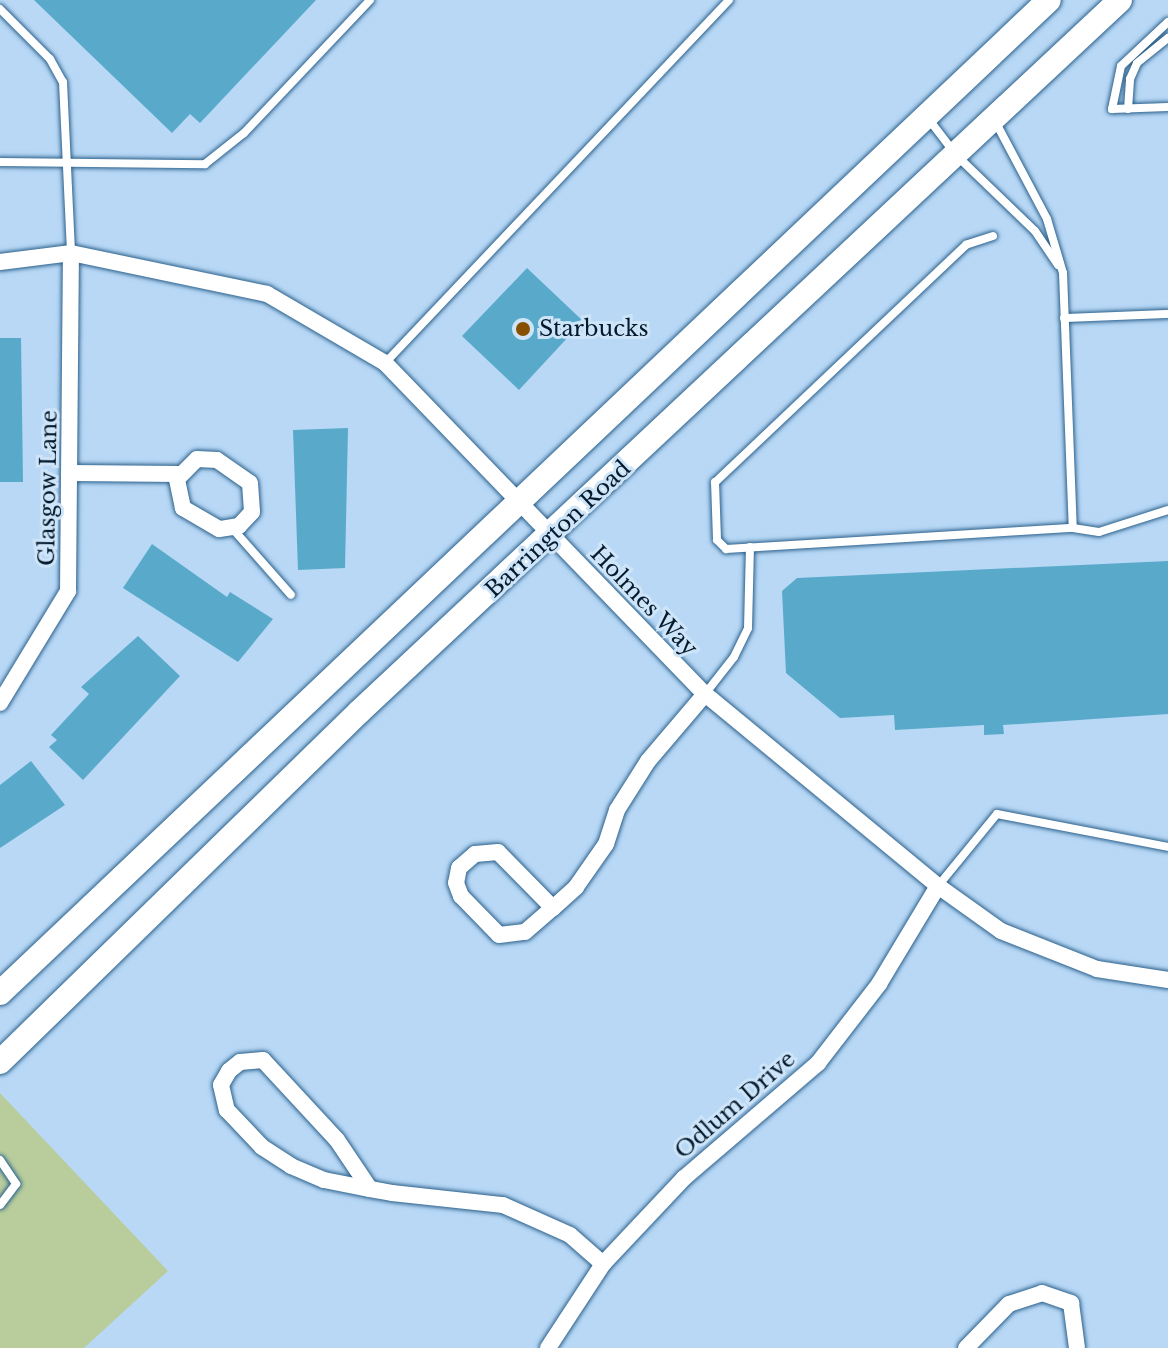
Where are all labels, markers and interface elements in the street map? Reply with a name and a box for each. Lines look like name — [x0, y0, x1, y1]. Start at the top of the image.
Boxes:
place label: Starbucks — [539, 316, 649, 342]
marker: Starbucks — [514, 320, 532, 338]
street label: Glasgow Lane — [33, 410, 63, 566]
street label: Barrington Road — [480, 455, 636, 603]
street label: Holmes Way — [585, 540, 703, 662]
street label: Odlum Drive — [670, 1046, 800, 1164]

